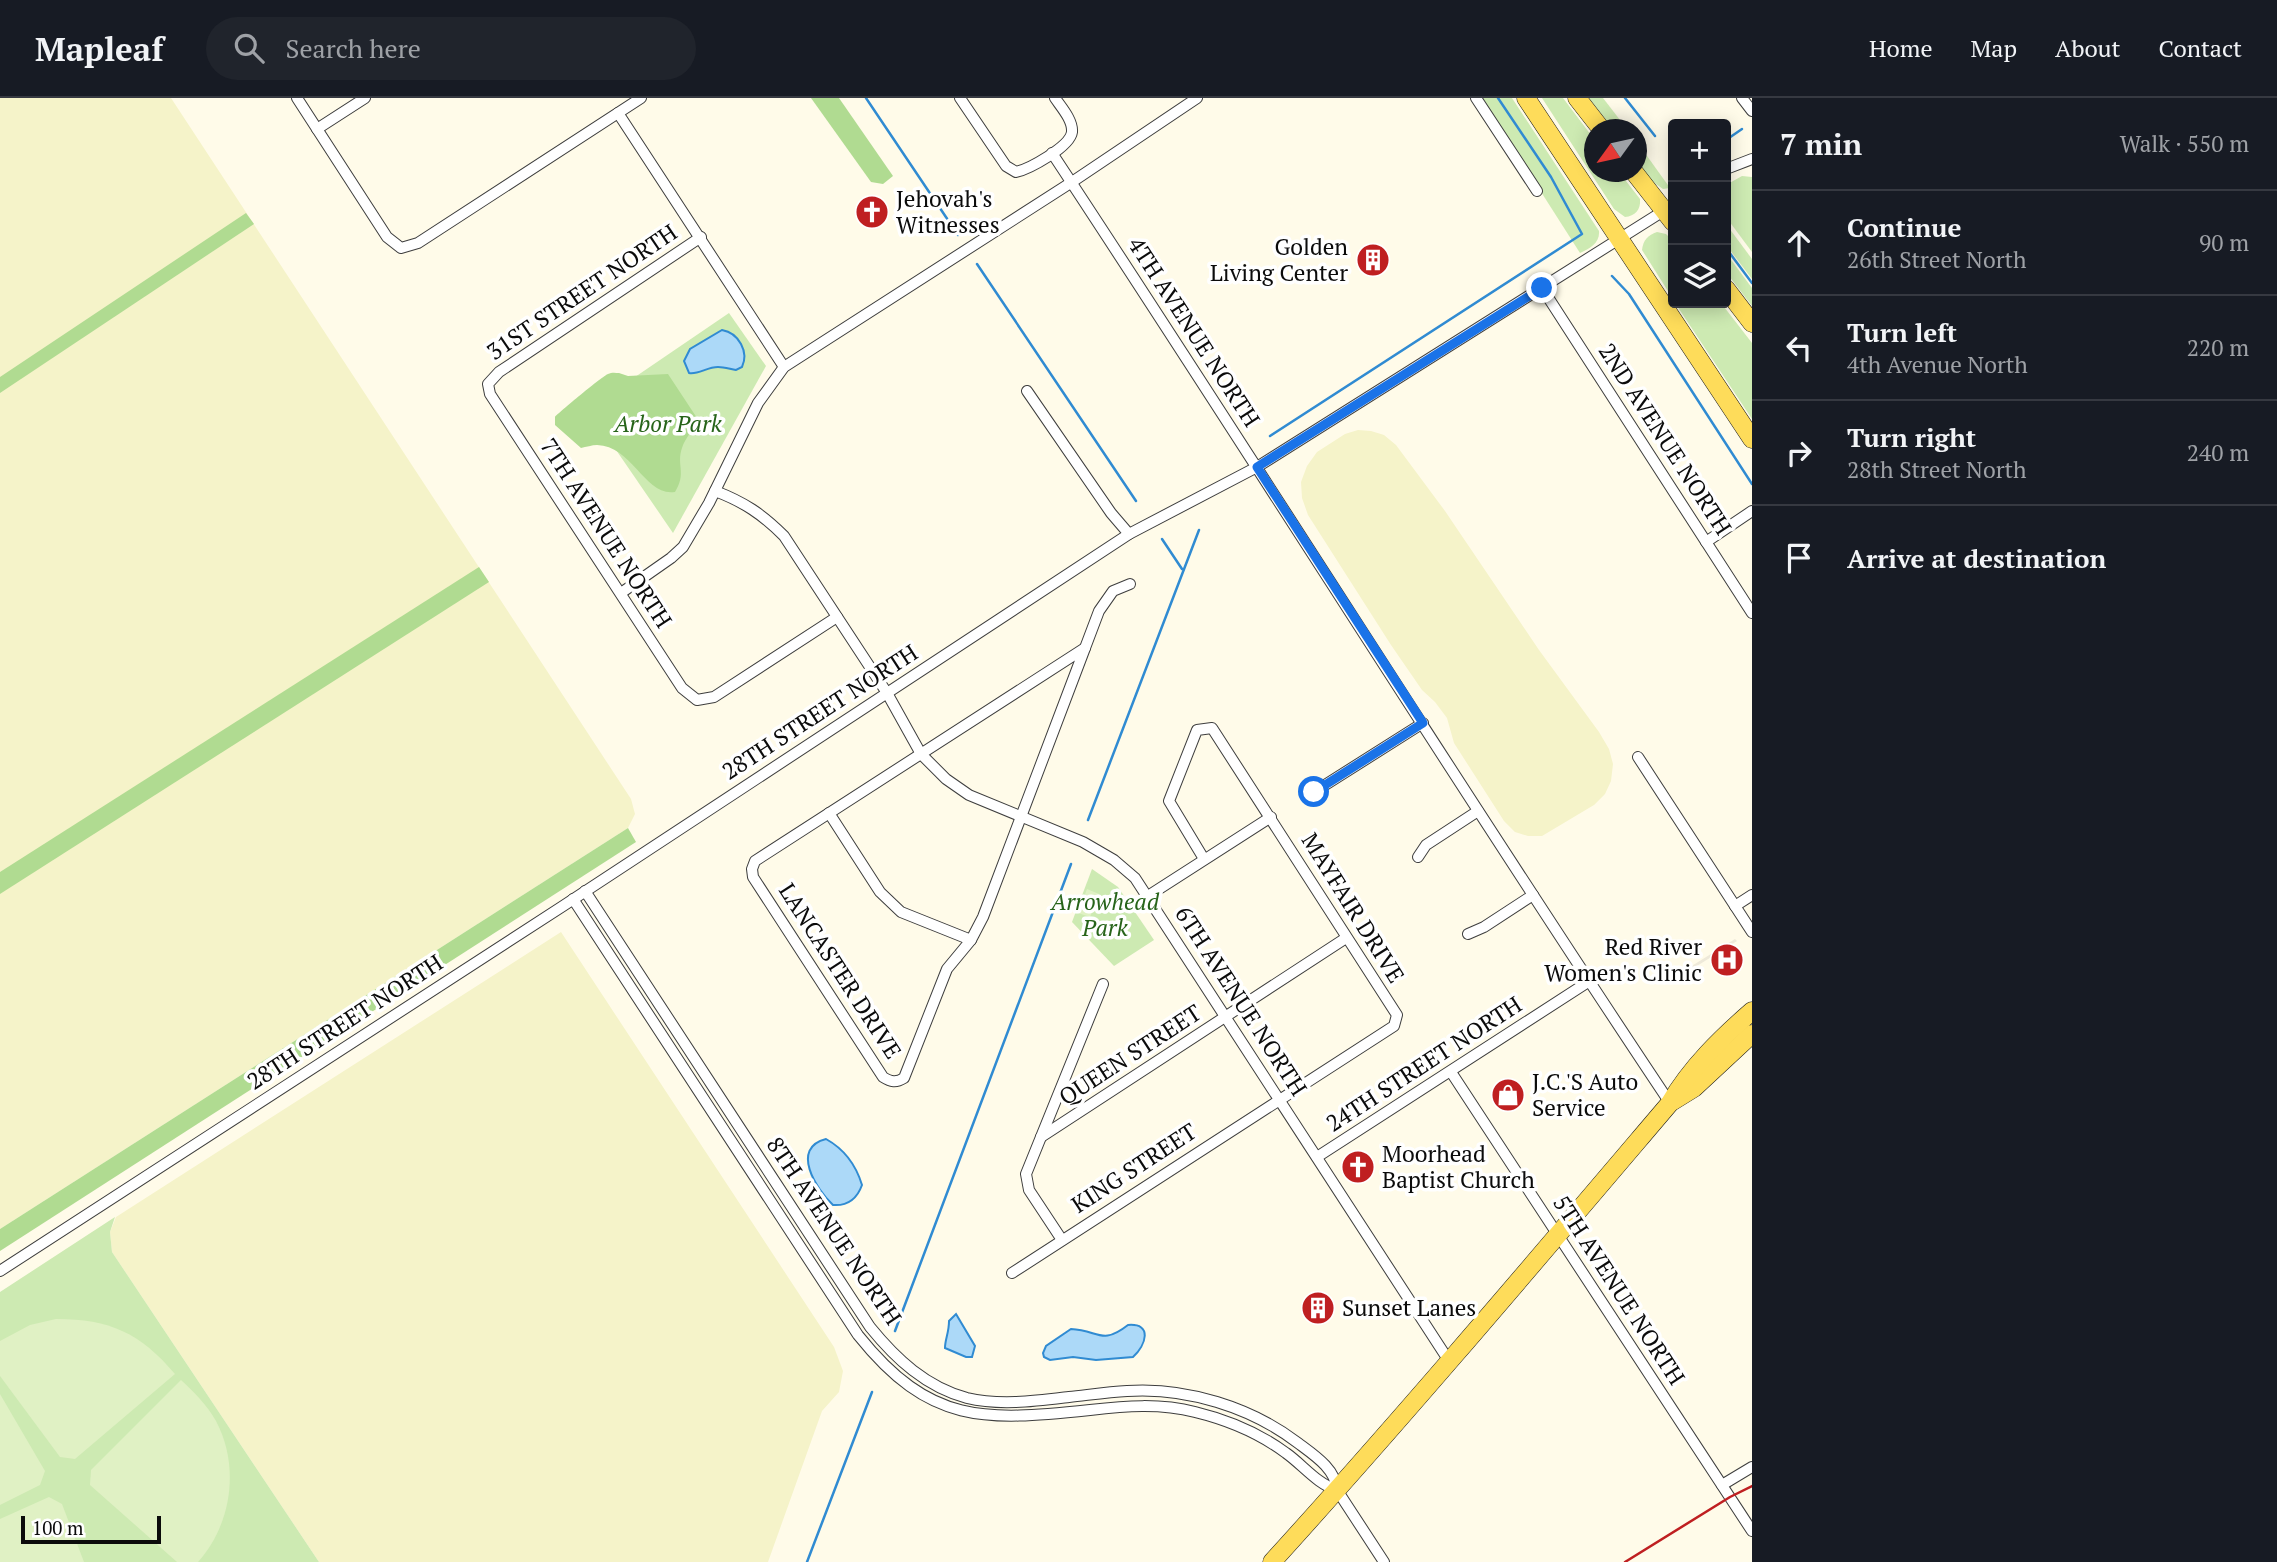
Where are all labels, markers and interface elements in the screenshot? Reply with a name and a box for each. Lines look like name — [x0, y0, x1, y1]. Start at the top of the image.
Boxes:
search box — [206, 17, 696, 80]
text: Mapleaf — [35, 27, 164, 70]
icon: search — [230, 29, 268, 67]
text: Search here — [286, 31, 421, 65]
text: Home — [1869, 32, 1933, 64]
text: Map — [1971, 32, 2017, 64]
text: About — [2055, 32, 2121, 64]
text: Contact — [2159, 32, 2242, 64]
north arrow — [1584, 119, 1647, 182]
map controls — [1668, 119, 1731, 308]
button: + — [1668, 119, 1731, 182]
text: 7 min — [1780, 124, 1862, 164]
text: Walk · 550 m — [2120, 128, 2249, 159]
button: − — [1668, 182, 1731, 245]
place label: Jehovah's Witnesses — [896, 183, 1000, 240]
church icon: Jehovah's Witnesses — [853, 193, 891, 231]
text: Continue — [1847, 210, 1961, 244]
street label: 31ST STREET NORTH — [481, 216, 683, 367]
icon: ahead — [1780, 224, 1818, 262]
text: 90 m — [2199, 227, 2249, 258]
street label: 4TH AVENUE NORTH — [1121, 231, 1268, 433]
place label: Golden Living Center — [1210, 231, 1348, 288]
building icon: Golden Living Center — [1354, 241, 1392, 279]
text: 26th Street North — [1847, 244, 2027, 275]
button: layers — [1668, 245, 1731, 308]
route end — [1526, 272, 1557, 303]
text: Turn left — [1847, 315, 1957, 349]
icon: left — [1780, 329, 1818, 367]
text: 220 m — [2187, 332, 2249, 363]
street label: 2ND AVENUE NORTH — [1592, 337, 1739, 541]
text: 4th Avenue North — [1847, 349, 2028, 380]
park label: Arbor Park — [612, 408, 723, 439]
text: Turn right — [1847, 420, 1976, 454]
street label: 7TH AVENUE NORTH — [533, 432, 680, 634]
icon: right — [1780, 434, 1818, 472]
text: 240 m — [2187, 437, 2249, 468]
text: 28th Street North — [1847, 454, 2027, 485]
icon: arrive — [1780, 539, 1818, 577]
text: Arrive at destination — [1847, 541, 2106, 575]
street label: 28TH STREET NORTH — [716, 637, 924, 786]
route start — [1298, 776, 1329, 807]
street label: MAYFAIR DRIVE — [1295, 827, 1412, 989]
street label: LANCASTER DRIVE — [772, 877, 909, 1064]
park label: Arrowhead Park — [1049, 886, 1160, 943]
street label: 6TH AVENUE NORTH — [1168, 900, 1315, 1102]
place label: Red River Women's Clinic — [1544, 931, 1702, 988]
hospital icon: Red River Women's Clinic — [1708, 941, 1746, 979]
street label: 28TH STREET NORTH — [241, 947, 449, 1096]
street label: 24TH STREET NORTH — [1320, 989, 1528, 1138]
street label: QUEEN STREET — [1053, 997, 1207, 1112]
place label: J.C.'S Auto Service — [1532, 1066, 1638, 1123]
shop icon: J.C.'S Auto Service — [1489, 1076, 1527, 1114]
street label: KING STREET — [1065, 1116, 1202, 1220]
street label: 8TH AVENUE NORTH — [760, 1131, 909, 1331]
place label: Moorhead Baptist Church — [1382, 1138, 1535, 1195]
church icon: Moorhead Baptist Church — [1339, 1148, 1377, 1186]
street label: 5TH AVENUE NORTH — [1546, 1189, 1693, 1391]
building icon: Sunset Lanes — [1299, 1289, 1337, 1327]
place label: Sunset Lanes — [1342, 1292, 1476, 1323]
scale bar — [21, 1513, 161, 1545]
text: 100 m — [32, 1515, 83, 1540]

